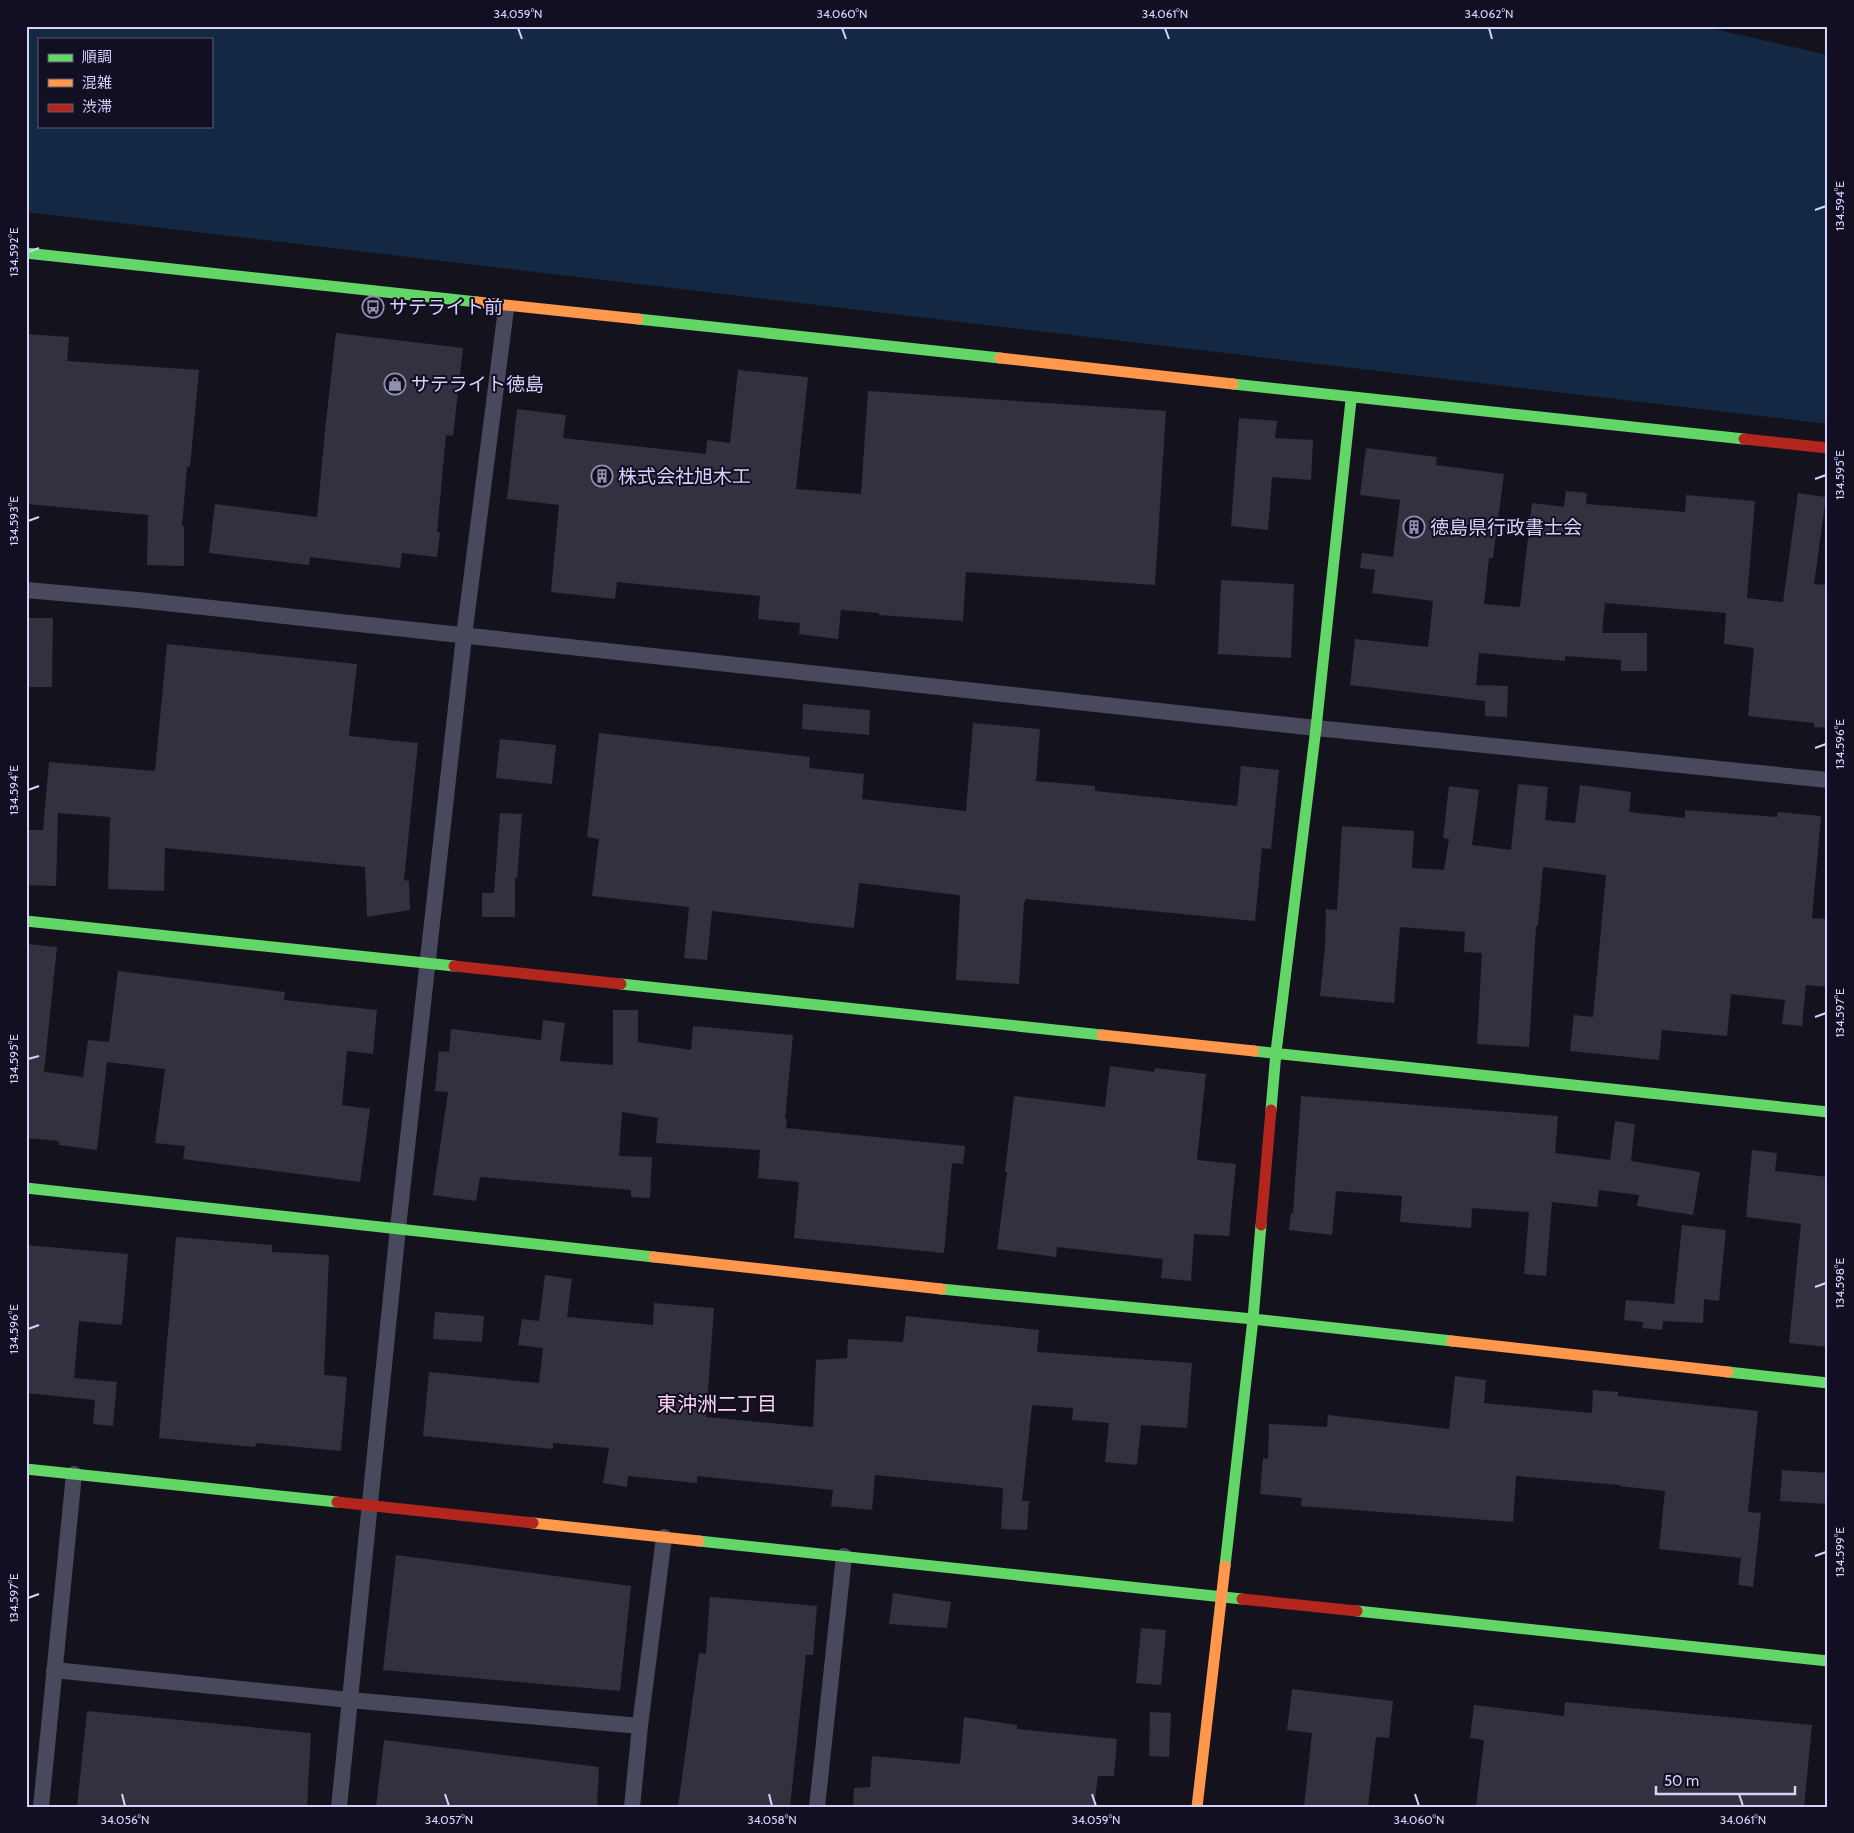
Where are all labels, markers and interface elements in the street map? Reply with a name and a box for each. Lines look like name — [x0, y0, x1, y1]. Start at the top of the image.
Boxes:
text: 34.059°N — [493, 6, 543, 21]
text: 34.060°N — [816, 6, 868, 21]
text: 34.061°N — [1142, 6, 1188, 21]
text: 34.062°N — [1465, 6, 1513, 21]
legend — [38, 38, 212, 128]
text: 順調 — [82, 48, 112, 66]
text: 混雑 — [82, 74, 112, 92]
text: 渋滞 — [82, 98, 112, 116]
text: 134.594°E — [1832, 181, 1847, 231]
text: 134.592°E — [6, 227, 21, 277]
bus stop icon: サテライト前 — [361, 295, 385, 319]
place label: サテライト前 — [389, 296, 503, 319]
shop icon: サテライト徳島 — [383, 372, 407, 396]
place label: サテライト徳島 — [411, 373, 544, 396]
text: 134.595°E — [1832, 450, 1847, 500]
building icon: 株式会社旭木工 — [590, 464, 614, 488]
place label: 株式会社旭木工 — [618, 465, 751, 488]
text: 134.593°E — [6, 496, 21, 546]
building icon: 徳島県行政書士会 — [1402, 515, 1426, 539]
place label: 徳島県行政書士会 — [1430, 516, 1582, 539]
text: 134.596°E — [1832, 719, 1847, 769]
text: 134.594°E — [6, 765, 21, 815]
text: 134.597°E — [1832, 988, 1847, 1038]
text: 134.595°E — [6, 1034, 21, 1084]
text: 134.598°E — [1832, 1257, 1847, 1308]
text: 134.596°E — [6, 1304, 21, 1354]
district label: 東沖洲二丁目 — [657, 1392, 777, 1416]
text: 134.599°E — [1832, 1527, 1847, 1577]
text: 134.597°E — [6, 1573, 21, 1623]
scale bar — [1656, 1763, 1795, 1795]
text: 50 m — [1664, 1772, 1699, 1790]
text: 34.056°N — [100, 1812, 150, 1827]
text: 34.057°N — [425, 1812, 473, 1827]
text: 34.058°N — [747, 1812, 797, 1827]
text: 34.059°N — [1071, 1812, 1121, 1827]
text: 34.060°N — [1393, 1812, 1445, 1827]
text: 34.061°N — [1720, 1812, 1766, 1827]

